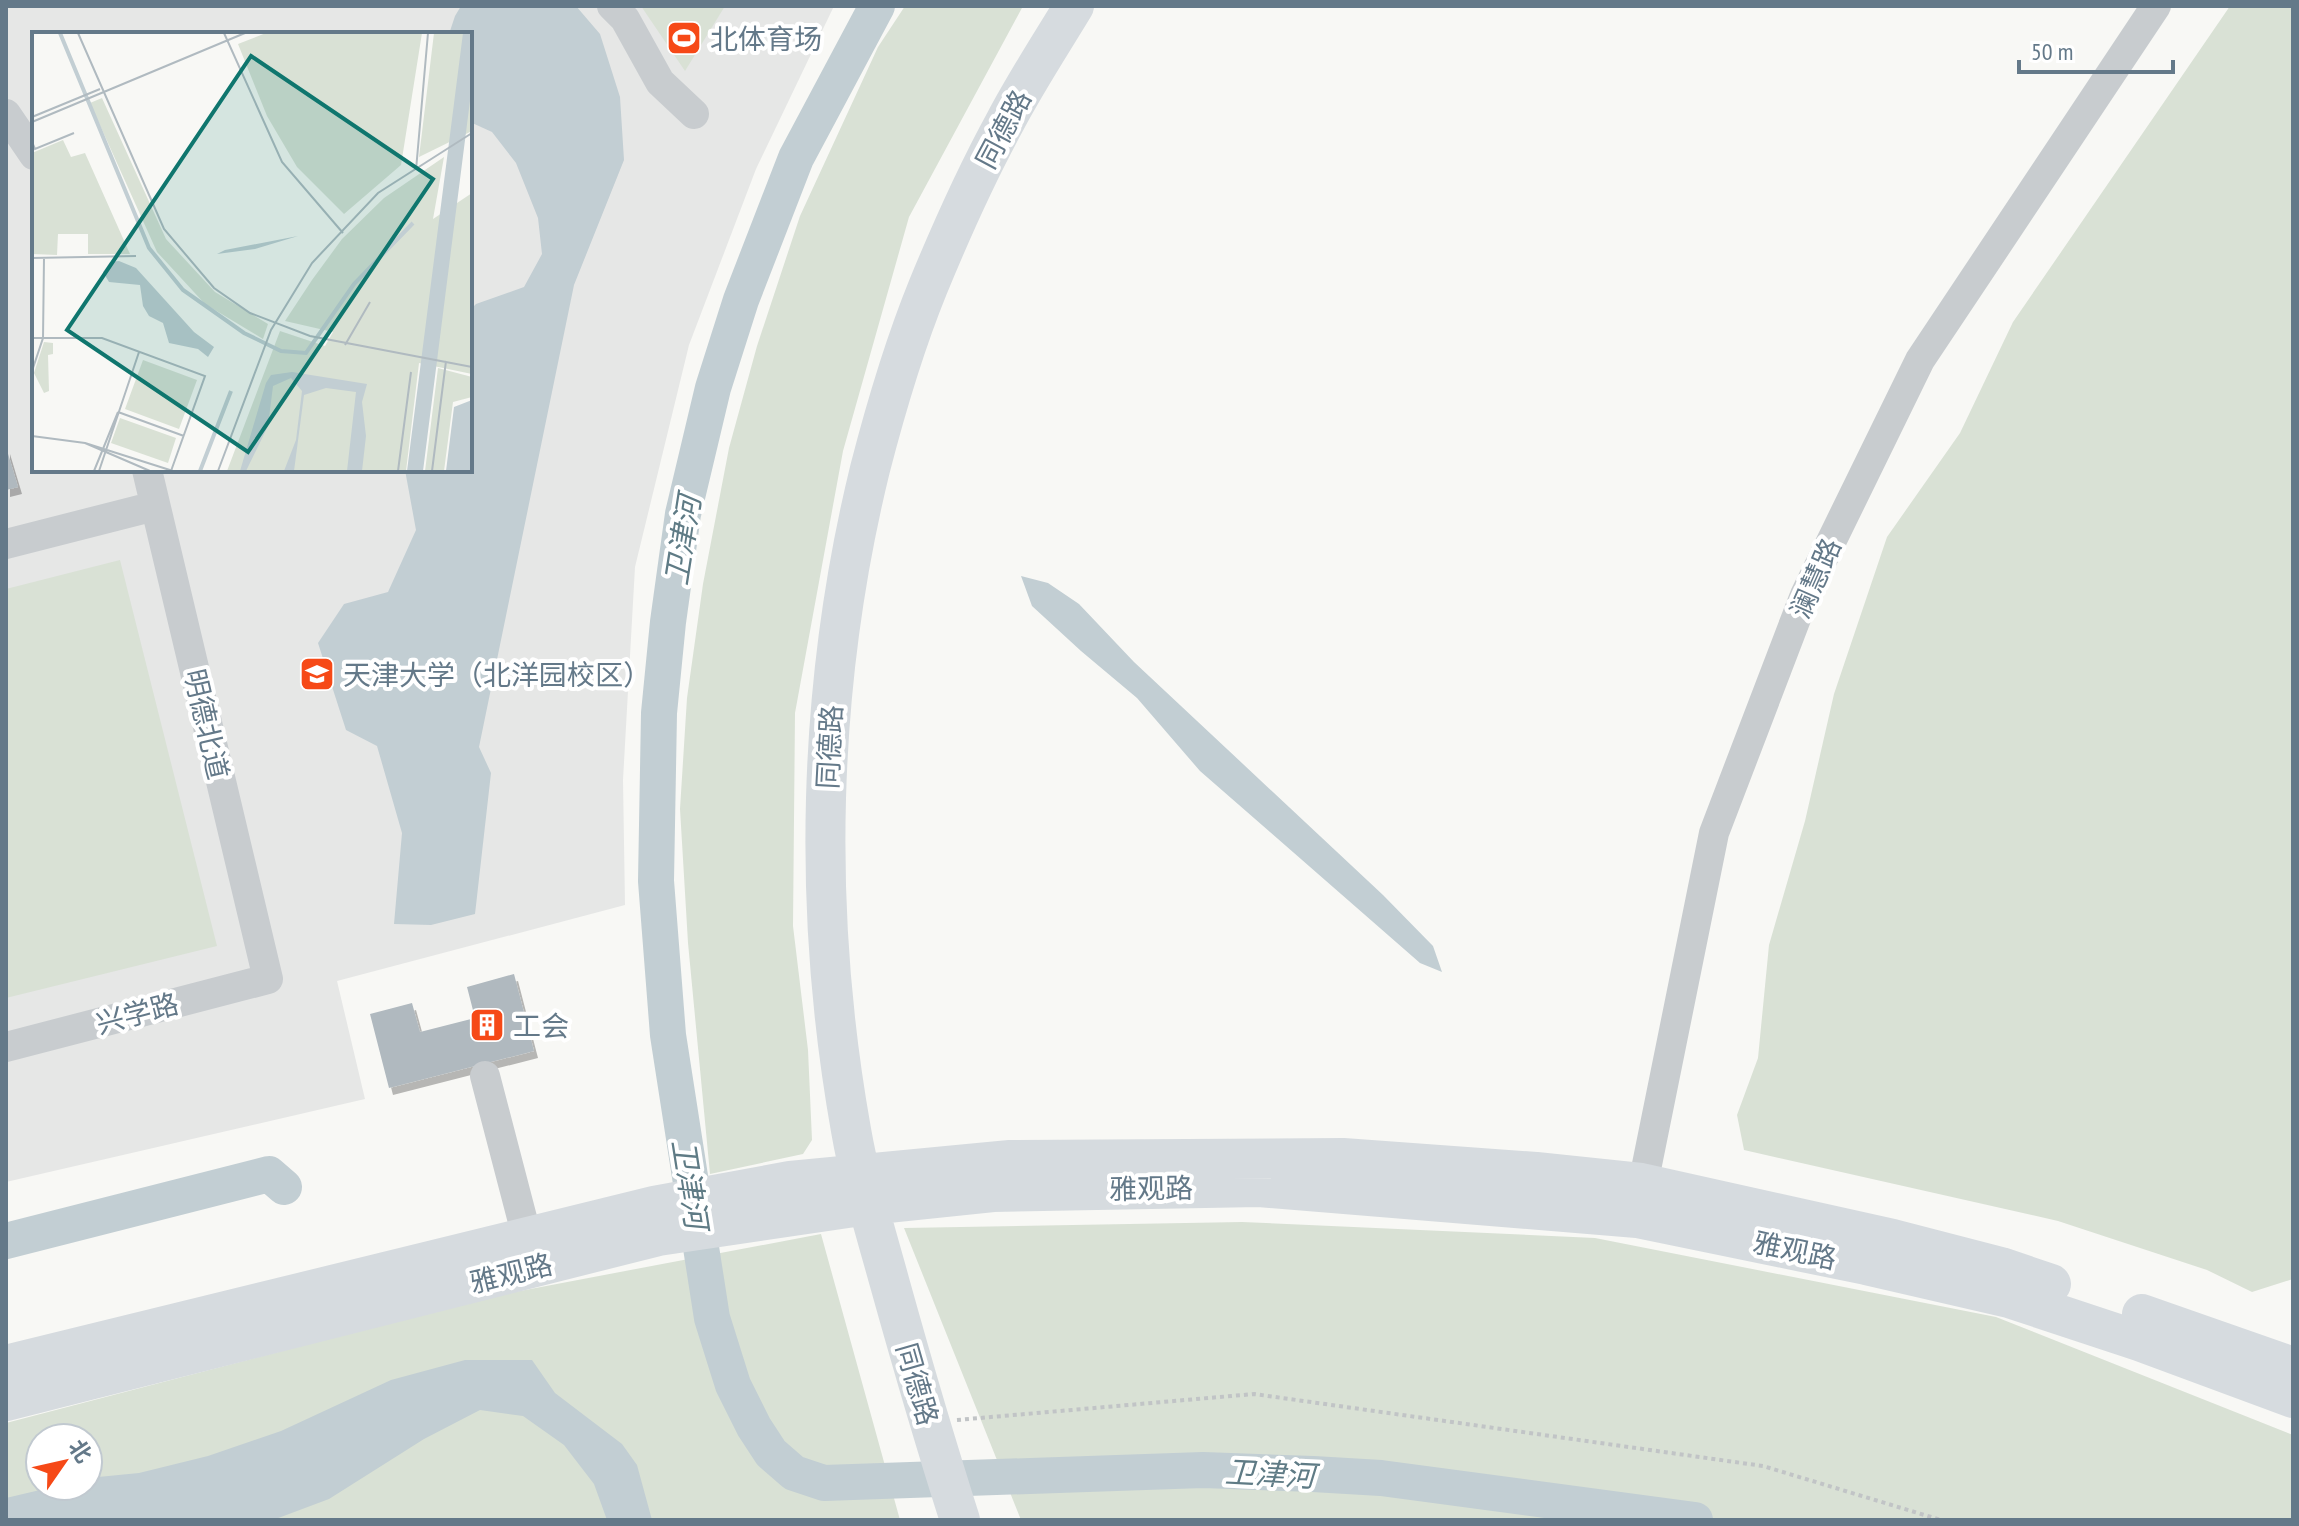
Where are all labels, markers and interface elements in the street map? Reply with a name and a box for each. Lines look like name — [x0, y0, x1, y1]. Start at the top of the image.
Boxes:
sports icon: 北体育场 — [665, 19, 703, 57]
place label: 北体育场 — [710, 20, 822, 57]
scale bar — [2019, 24, 2173, 74]
inset map — [32, 32, 472, 472]
text: 50 m — [2031, 36, 2073, 67]
street label: 同德路 — [967, 83, 1039, 175]
water label: 卫津河 — [656, 488, 709, 587]
street label: 澜慧路 — [1781, 532, 1849, 624]
school or university icon: 天津大学（北洋园校区） — [298, 655, 336, 693]
place label: 天津大学（北洋园校区） — [343, 656, 651, 693]
street label: 明德北道 — [176, 665, 238, 783]
street label: 同德路 — [808, 704, 850, 790]
street label: 兴学路 — [92, 984, 182, 1042]
building icon: 工会 — [468, 1006, 506, 1044]
place label: 工会 — [513, 1007, 569, 1044]
water label: 卫津河 — [665, 1137, 718, 1236]
street label: 雅观路 — [1109, 1169, 1193, 1207]
street label: 雅观路 — [1750, 1223, 1840, 1277]
street label: 雅观路 — [466, 1245, 556, 1301]
street label: 同德路 — [889, 1339, 947, 1429]
north arrow — [24, 1422, 104, 1502]
text: 北 — [63, 1434, 98, 1468]
water label: 卫津河 — [1224, 1451, 1321, 1495]

